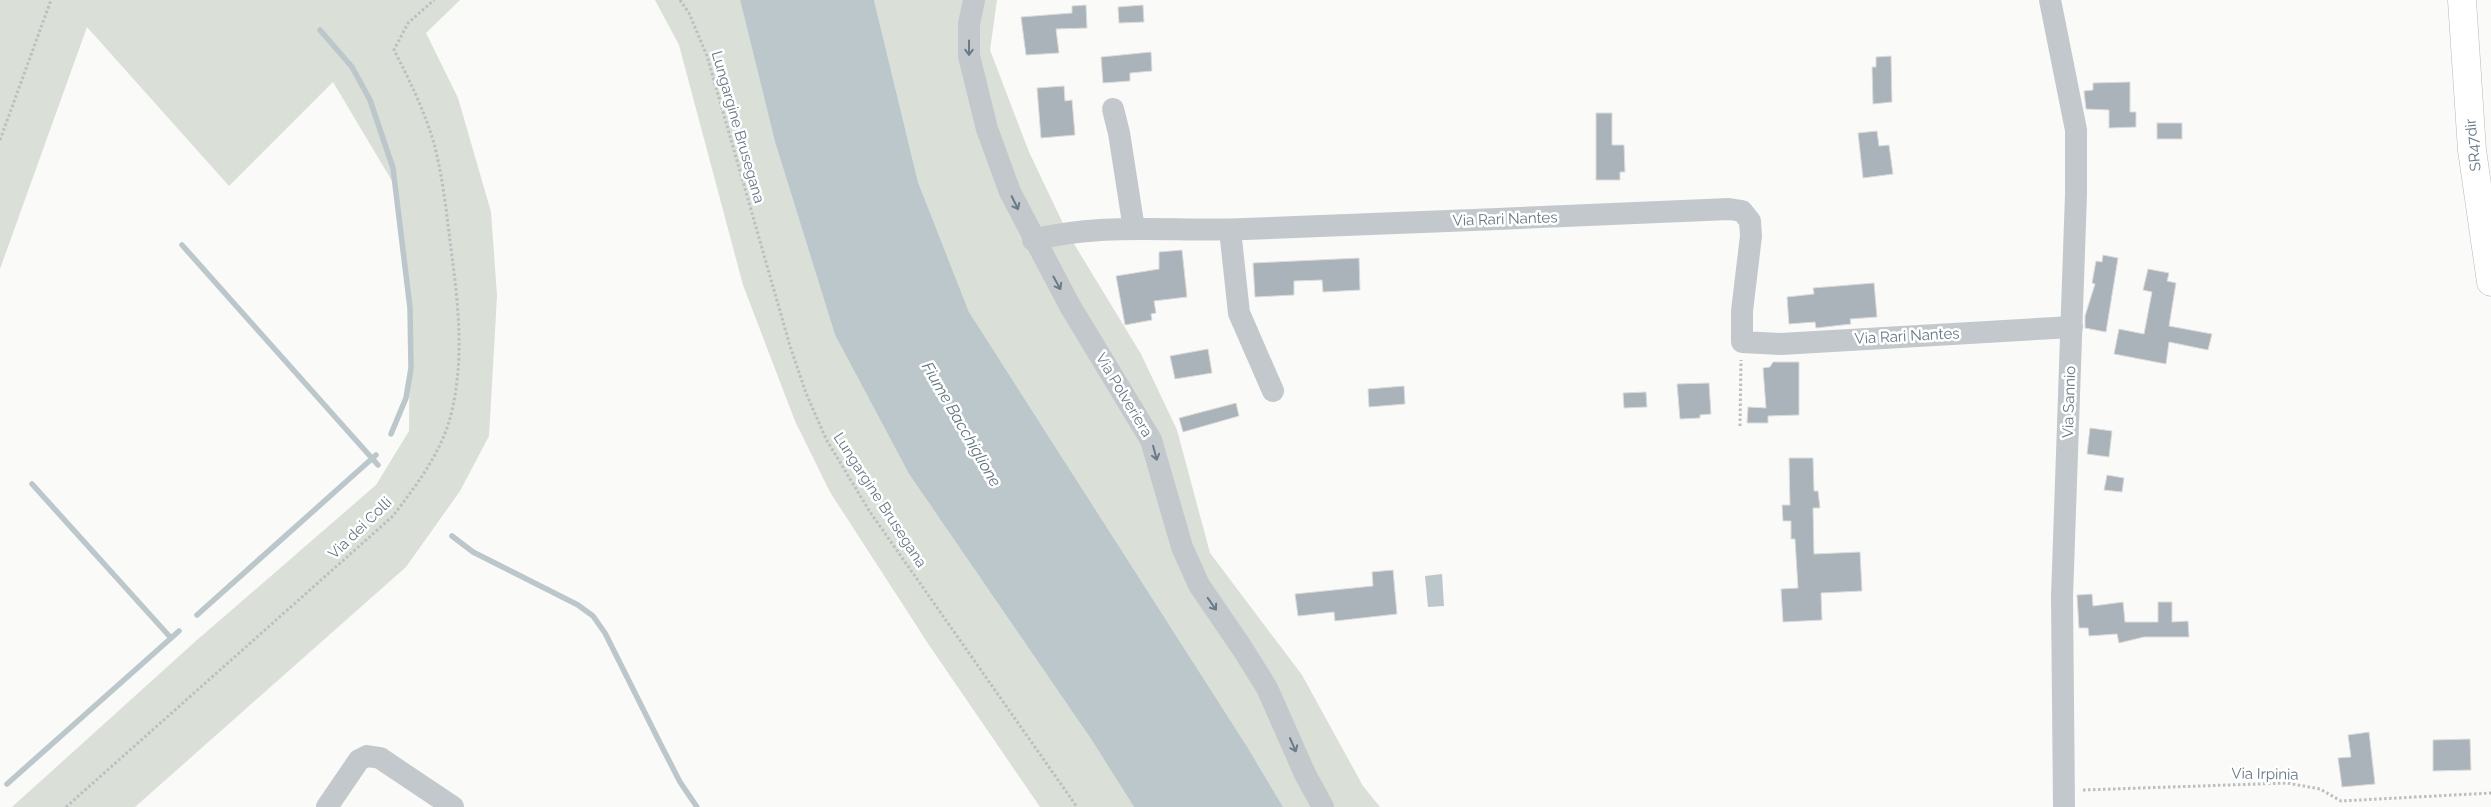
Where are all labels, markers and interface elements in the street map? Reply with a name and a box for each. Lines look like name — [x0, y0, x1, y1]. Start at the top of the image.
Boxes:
one-way arrow — [964, 40, 974, 56]
street label: Lungargine Brusegana — [708, 49, 768, 205]
street label: SR47dir — [2461, 117, 2485, 172]
one-way arrow — [1011, 195, 1020, 210]
street label: Via Rari Nantes — [1452, 208, 1558, 230]
one-way arrow — [1052, 275, 1062, 289]
street label: Via Rari Nantes — [1854, 324, 1960, 348]
street label: Via Polveriera — [1092, 350, 1156, 440]
water label: Fiume Bacchiglione — [918, 358, 1005, 490]
street label: Via Sannio — [2059, 365, 2079, 439]
street label: Lungargine Brusegana — [830, 429, 930, 571]
one-way arrow — [1151, 445, 1160, 461]
street label: Via dei Colli — [324, 493, 396, 563]
one-way arrow — [1207, 597, 1217, 611]
one-way arrow — [1288, 737, 1298, 752]
street label: Via Irpinia — [2231, 764, 2299, 784]

